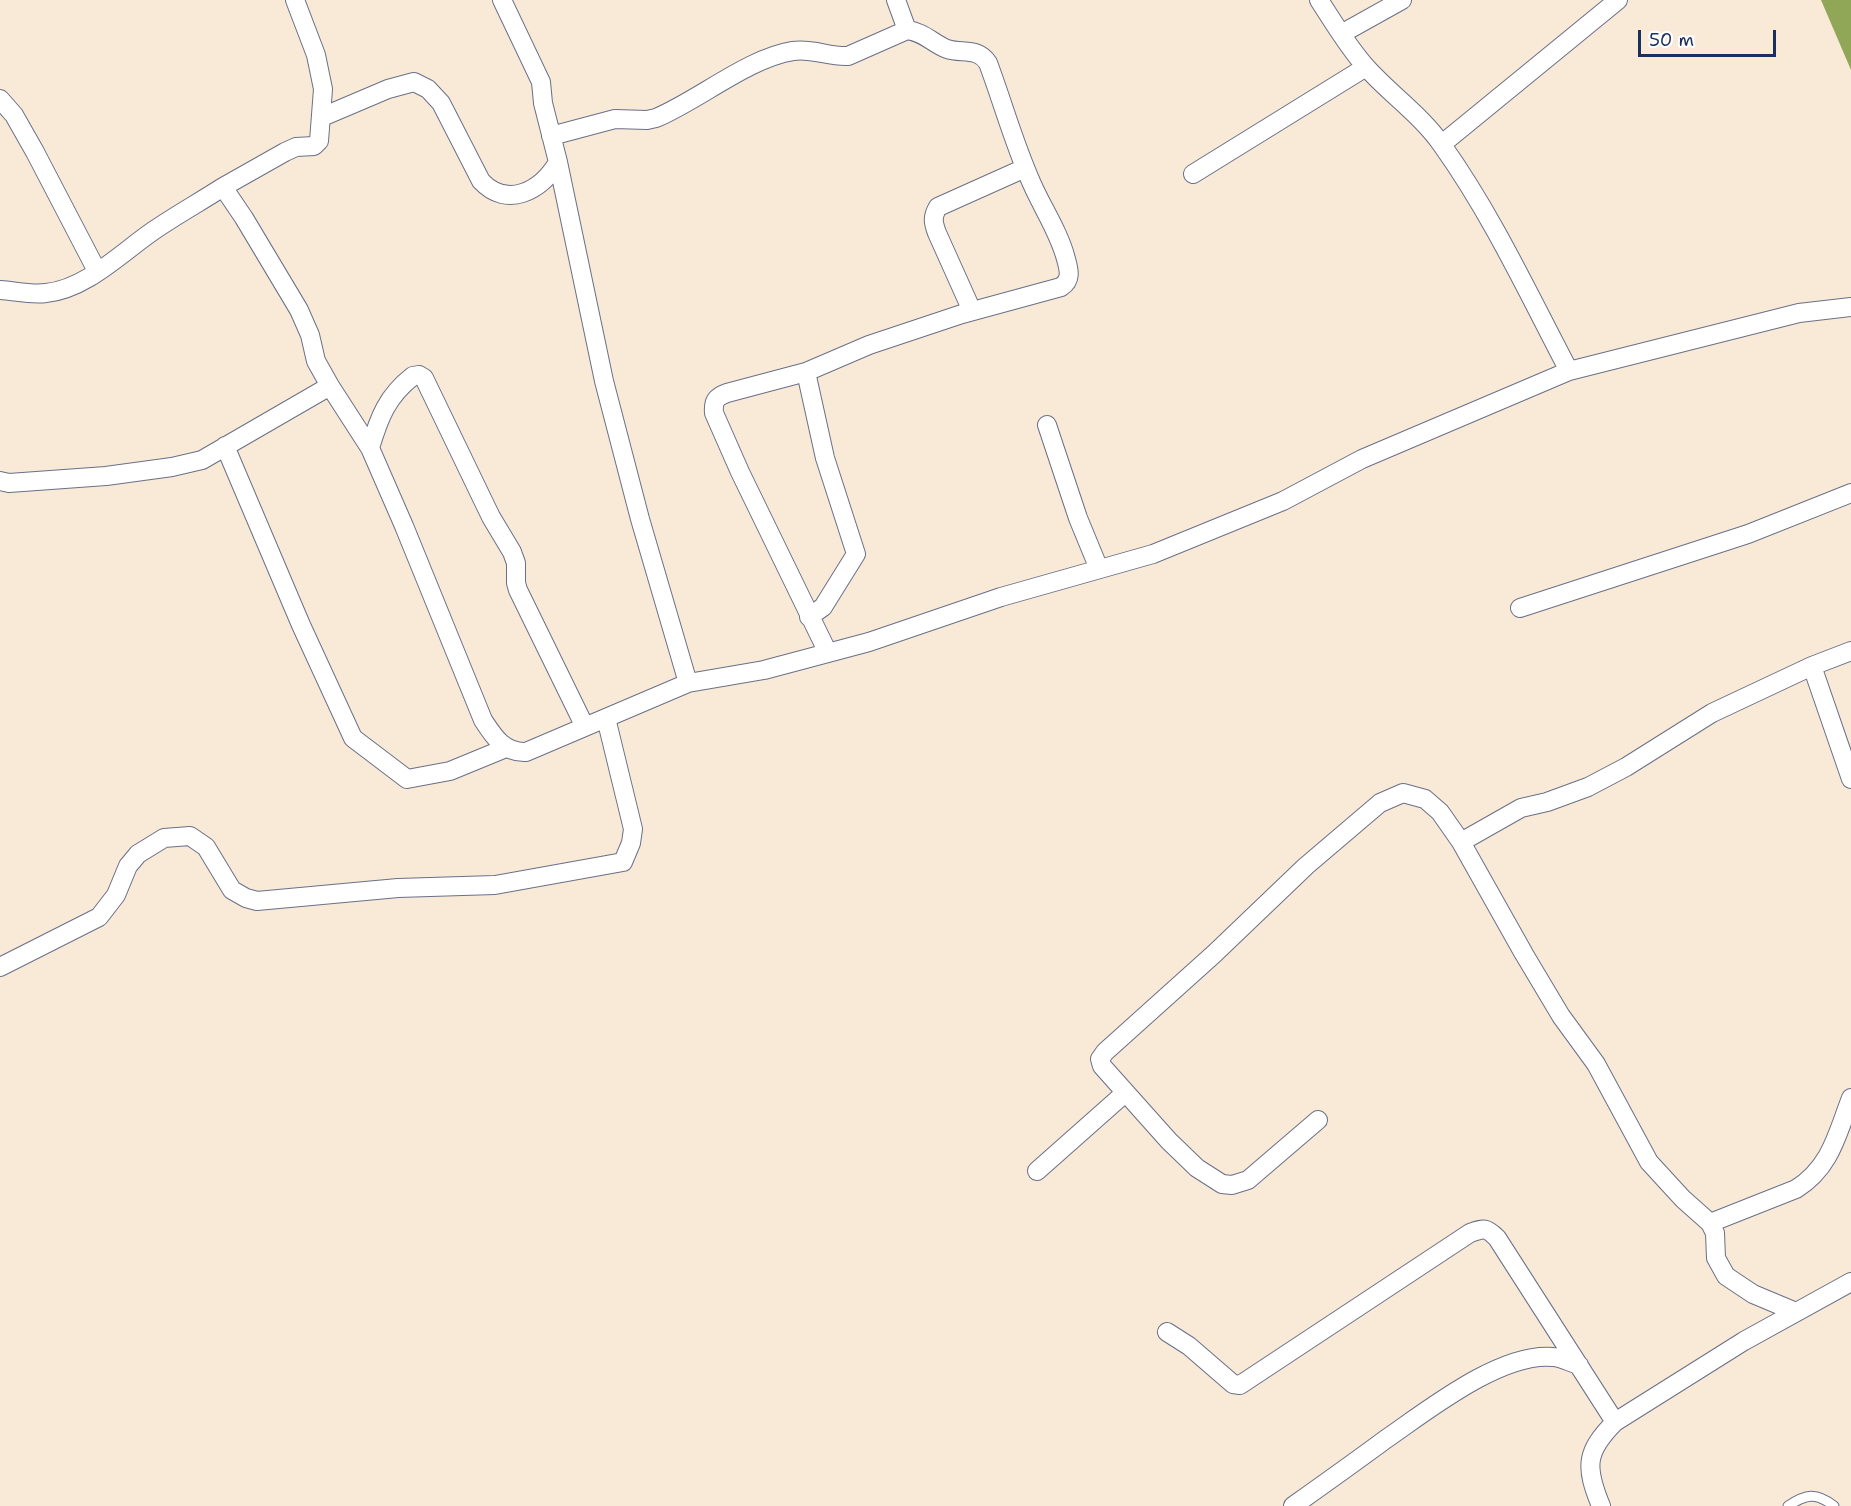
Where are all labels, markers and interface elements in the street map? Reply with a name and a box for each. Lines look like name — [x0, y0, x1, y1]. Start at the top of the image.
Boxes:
scale bar — [1641, 18, 1779, 56]
text: 50 m — [1649, 28, 1694, 52]

